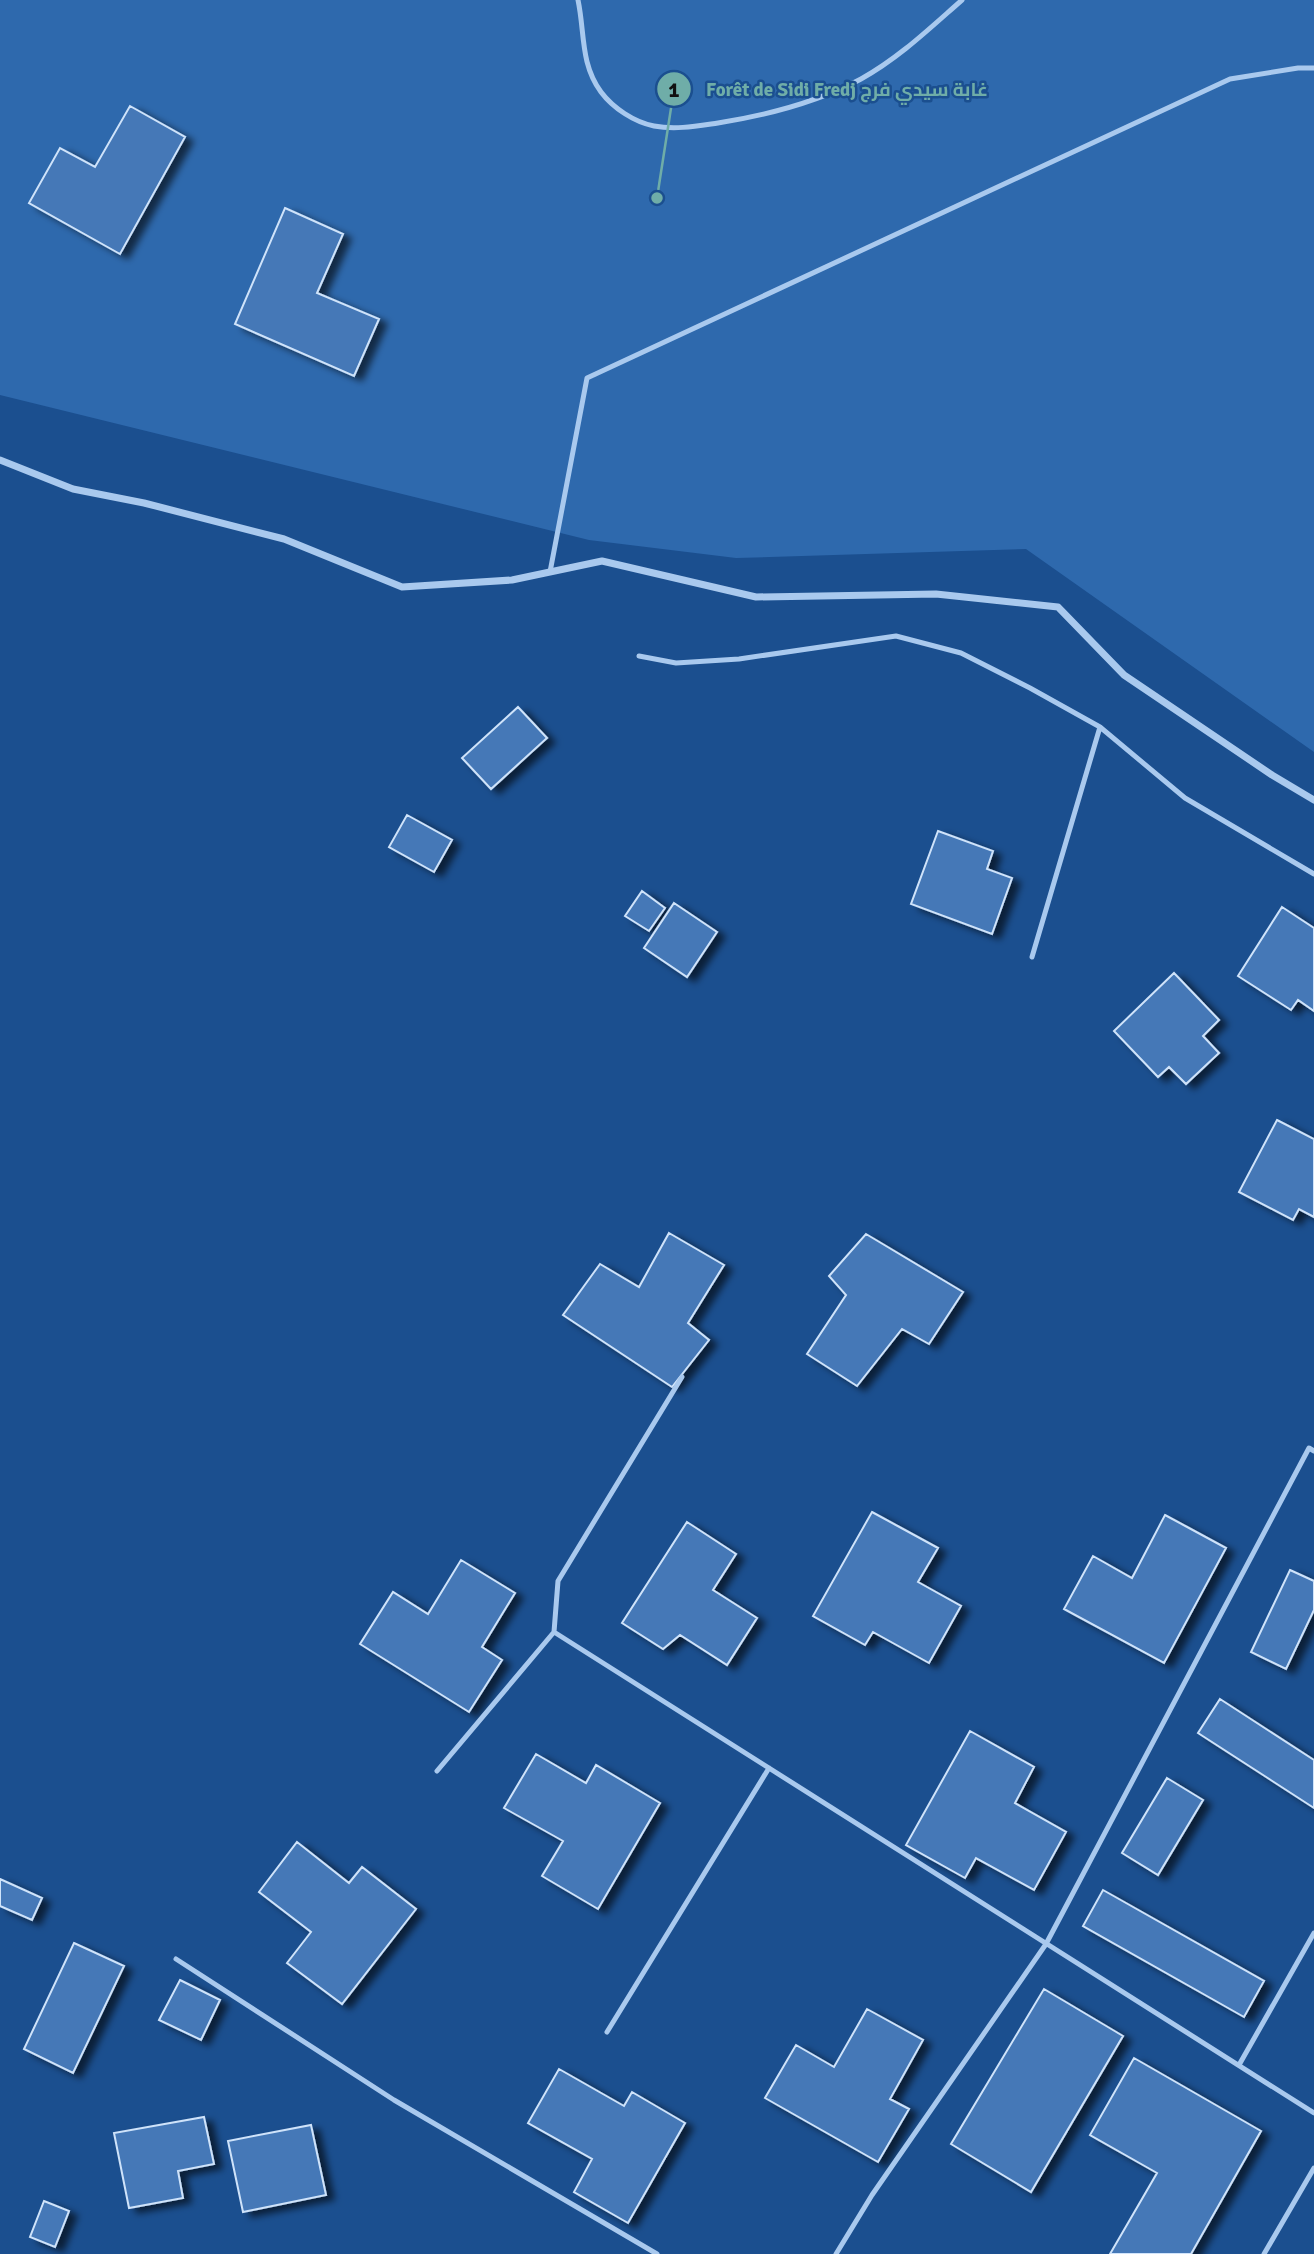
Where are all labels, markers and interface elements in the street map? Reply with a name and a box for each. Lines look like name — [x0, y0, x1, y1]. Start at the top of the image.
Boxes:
callout: Forêt de Sidi Fredj غابة سيدي فرج — [657, 69, 1002, 109]
text: 1 — [668, 77, 680, 103]
text: Forêt de Sidi Fredj غابة سيدي فرج — [706, 78, 988, 105]

